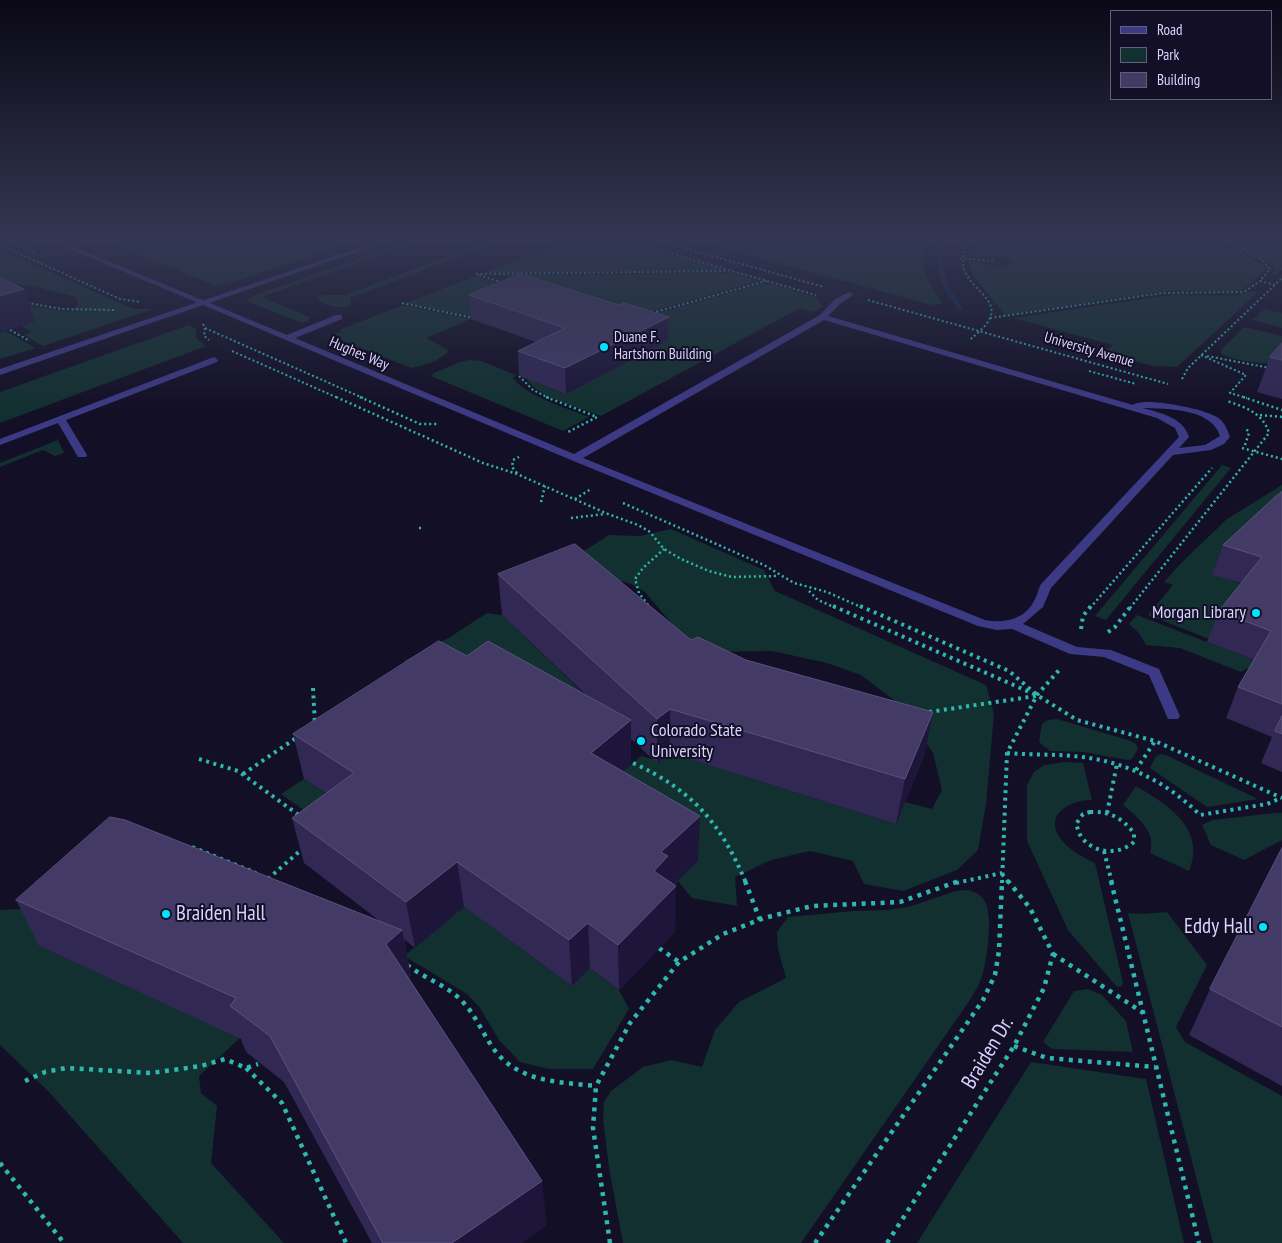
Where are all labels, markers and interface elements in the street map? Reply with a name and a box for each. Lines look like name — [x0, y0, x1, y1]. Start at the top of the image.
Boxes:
legend — [1110, 10, 1272, 100]
text: Road — [1157, 20, 1183, 39]
text: Park — [1157, 45, 1179, 64]
text: Building — [1157, 70, 1200, 89]
place label: Duane F. Hartshorn Building — [614, 329, 712, 364]
street label: University Avenue — [1042, 329, 1136, 371]
street label: Hughes Way — [326, 333, 392, 375]
marker: Duane F. Hartshorn Building — [598, 341, 610, 353]
place label: Morgan Library — [1152, 602, 1246, 624]
marker: Morgan Library — [1250, 607, 1262, 619]
place label: Colorado State University — [651, 720, 742, 762]
marker: Colorado State University — [635, 735, 647, 747]
place label: Braiden Hall — [176, 901, 265, 927]
marker: Braiden Hall — [160, 908, 172, 920]
place label: Eddy Hall — [1184, 914, 1253, 940]
marker: Eddy Hall — [1257, 921, 1269, 933]
street label: Braiden Dr. — [957, 1012, 1019, 1094]

